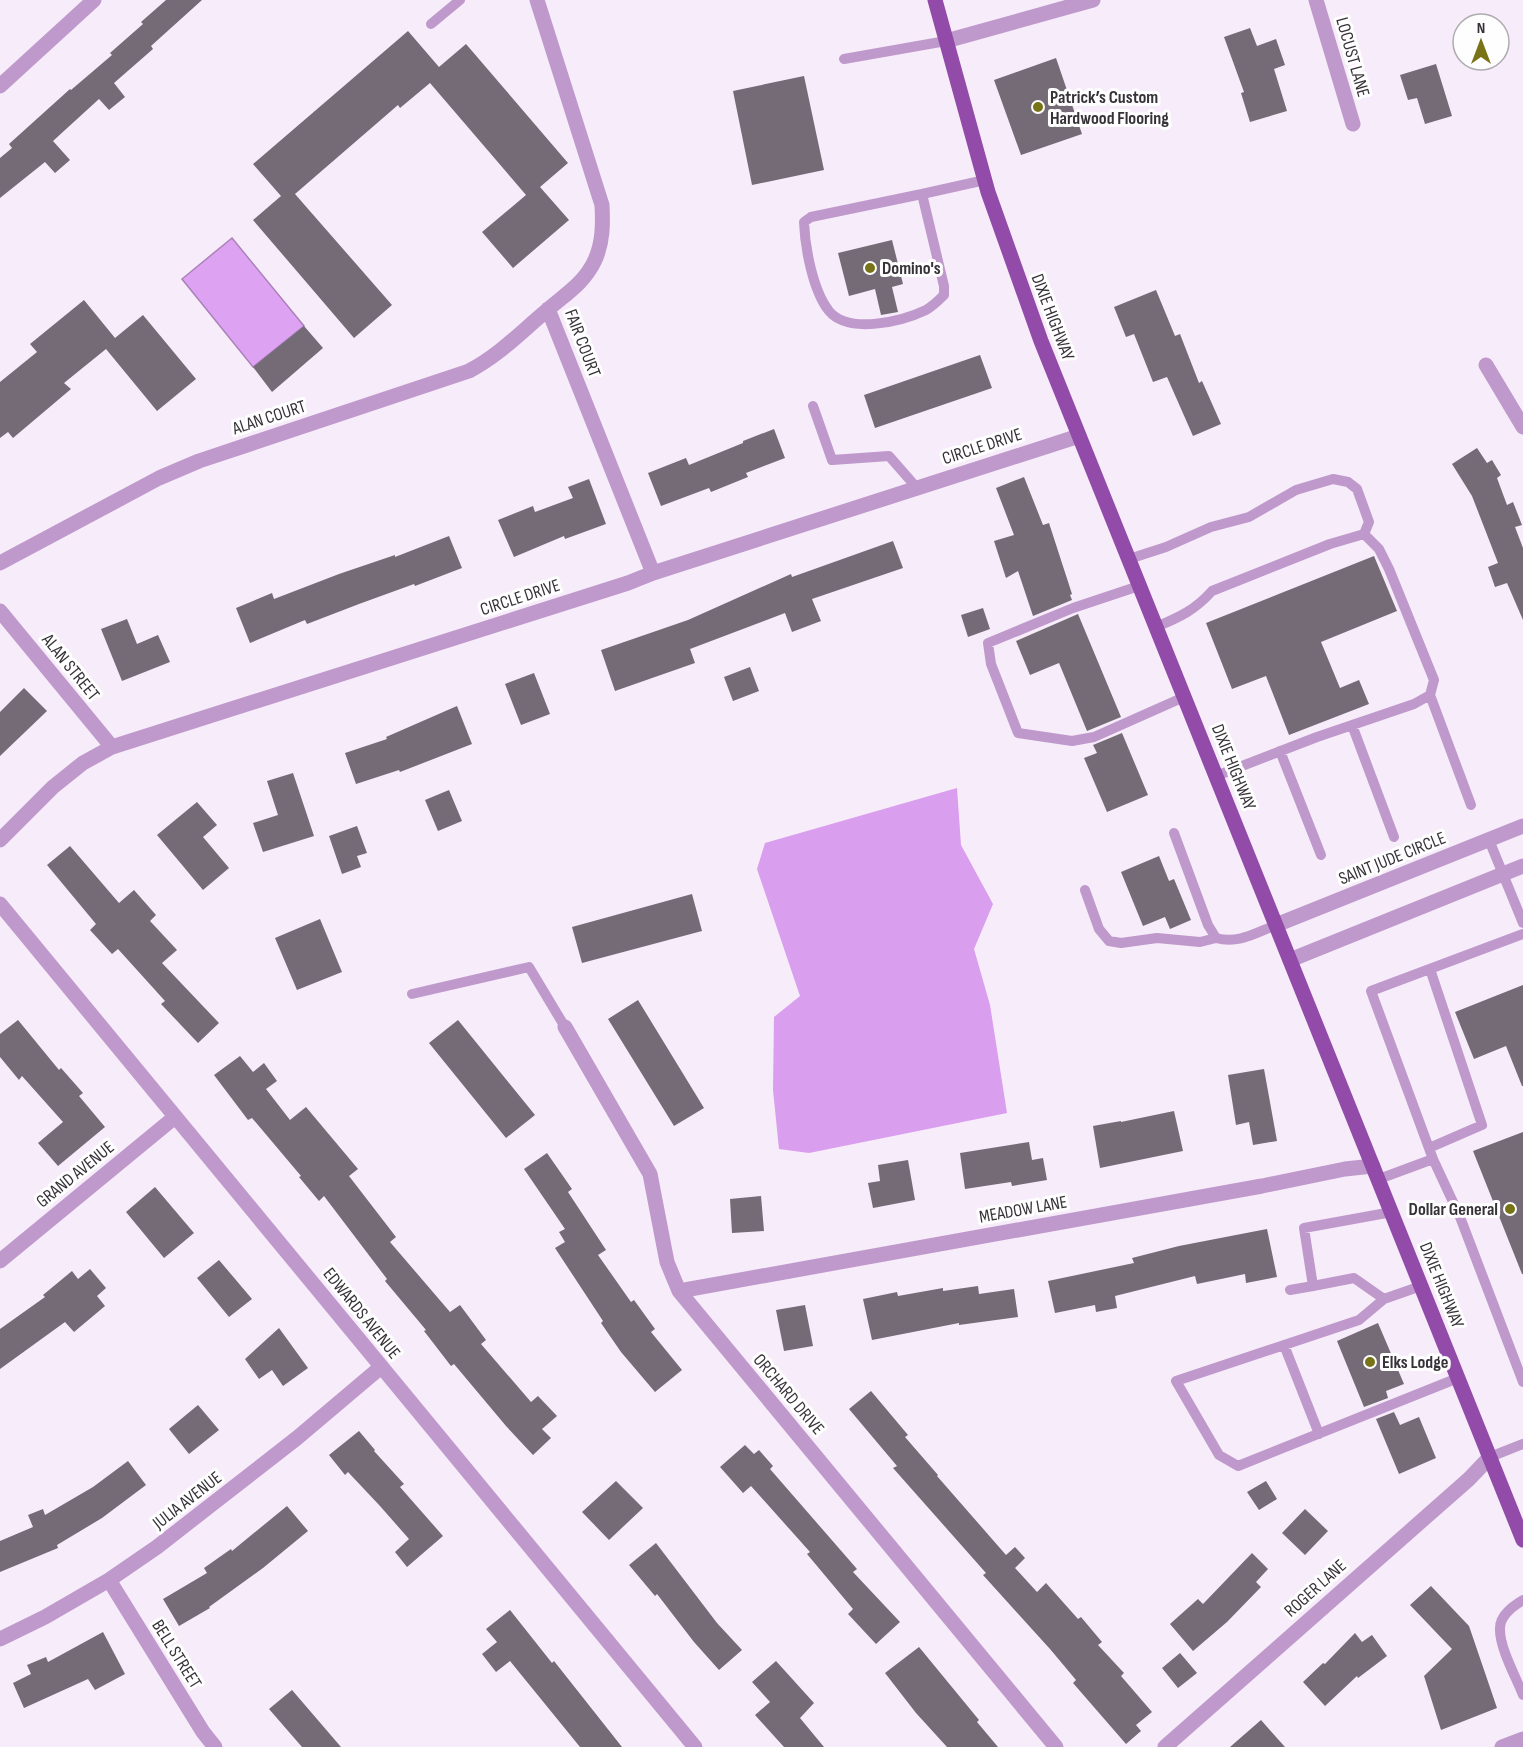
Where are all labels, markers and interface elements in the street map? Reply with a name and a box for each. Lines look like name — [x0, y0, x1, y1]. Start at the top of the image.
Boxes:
north arrow — [1451, 12, 1511, 72]
street label: LOCUST LANE — [1331, 15, 1374, 99]
text: N — [1477, 19, 1485, 38]
place label: Patrick’s Custom Hardwood Flooring — [1050, 87, 1169, 129]
marker: Patrick’s Custom Hardwood Flooring — [1031, 100, 1045, 114]
place label: Domino's — [882, 258, 941, 279]
marker: Domino's — [863, 261, 877, 275]
street label: DIXIE HIGHWAY — [1026, 271, 1079, 364]
street label: FAIR COURT — [560, 306, 605, 380]
street label: ALAN COURT — [229, 396, 309, 440]
street label: CIRCLE DRIVE — [940, 424, 1025, 469]
street label: CIRCLE DRIVE — [478, 575, 563, 620]
street label: ALAN STREET — [37, 629, 104, 705]
street label: DIXIE HIGHWAY — [1207, 721, 1260, 814]
street label: SAINT JUDE CIRCLE — [1336, 827, 1449, 889]
street label: GRAND AVENUE — [32, 1137, 118, 1212]
street label: MEADOW LANE — [977, 1191, 1069, 1228]
place label: Dollar General — [1409, 1199, 1498, 1220]
marker: Dollar General — [1503, 1202, 1517, 1216]
street label: DIXIE HIGHWAY — [1415, 1239, 1468, 1332]
street label: EDWARDS AVENUE — [319, 1264, 405, 1363]
street label: ORCHARD DRIVE — [749, 1350, 828, 1439]
place label: Elks Lodge — [1382, 1352, 1448, 1373]
marker: Elks Lodge — [1363, 1355, 1377, 1369]
street label: JULIA AVENUE — [148, 1467, 226, 1534]
street label: ROGER LANE — [1280, 1555, 1351, 1622]
street label: BELL STREET — [147, 1616, 206, 1692]

